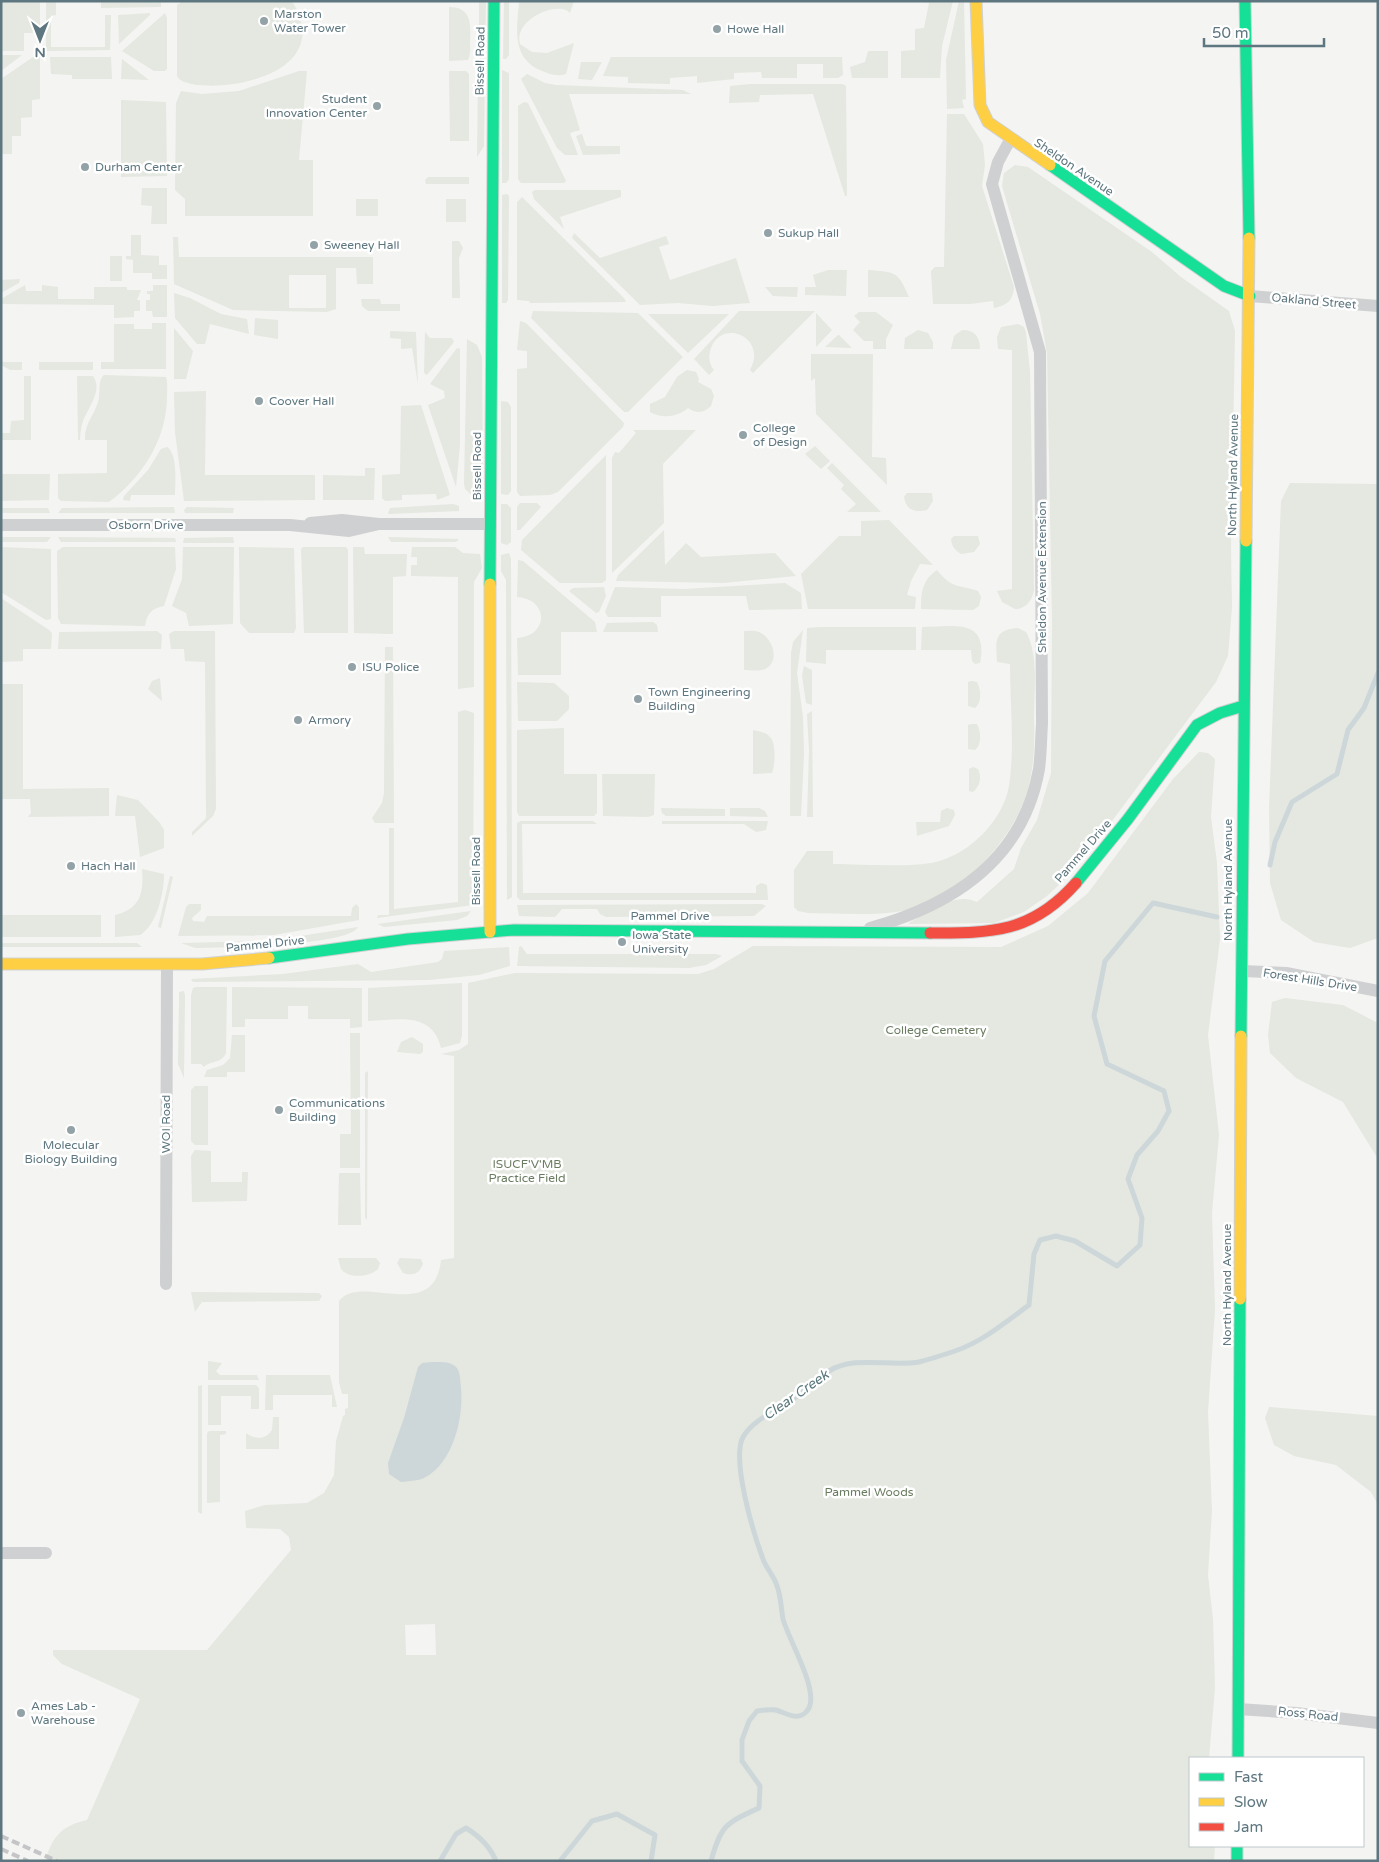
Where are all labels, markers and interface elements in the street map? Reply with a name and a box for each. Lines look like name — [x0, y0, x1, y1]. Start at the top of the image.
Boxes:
place label: Marston Water Tower — [274, 7, 346, 35]
north arrow — [15, 15, 65, 65]
marker: Marston Water Tower — [258, 15, 270, 27]
scale bar — [1204, 15, 1324, 47]
place label: Howe Hall — [727, 22, 784, 36]
marker: Howe Hall — [711, 23, 723, 35]
text: 50 m — [1212, 24, 1249, 42]
street label: Bissell Road — [472, 26, 488, 96]
text: N — [34, 44, 46, 61]
place label: Student Innovation Center — [266, 92, 367, 120]
marker: Student Innovation Center — [371, 100, 383, 112]
street label: Sheldon Avenue — [1032, 135, 1116, 199]
place label: Durham Center — [95, 160, 182, 174]
marker: Durham Center — [79, 161, 91, 173]
place label: Sukup Hall — [778, 226, 839, 240]
marker: Sukup Hall — [762, 227, 774, 239]
place label: Sweeney Hall — [324, 238, 399, 252]
marker: Sweeney Hall — [308, 239, 320, 251]
street label: Oakland Street — [1271, 290, 1357, 312]
place label: Coover Hall — [269, 394, 334, 408]
marker: Coover Hall — [253, 395, 265, 407]
street label: North Hyland Avenue — [1225, 413, 1241, 536]
place label: College of Design — [753, 421, 807, 449]
marker: College of Design — [737, 429, 749, 441]
street label: Bissell Road — [470, 432, 484, 500]
street label: Sheldon Avenue Extension — [1035, 501, 1049, 653]
street label: Osborn Drive — [109, 518, 184, 532]
place label: ISU Police — [362, 660, 420, 674]
marker: ISU Police — [346, 661, 358, 673]
place label: Town Engineering Building — [648, 685, 750, 713]
marker: Town Engineering Building — [632, 693, 644, 705]
place label: Armory — [308, 713, 351, 727]
marker: Armory — [292, 714, 304, 726]
street label: Pammel Drive — [1052, 816, 1114, 885]
street label: North Hyland Avenue — [1221, 819, 1235, 941]
street label: Bissell Road — [469, 837, 483, 905]
place label: Hach Hall — [81, 859, 135, 873]
marker: Hach Hall — [65, 860, 77, 872]
street label: Pammel Drive — [631, 909, 710, 923]
place label: Iowa State University — [632, 928, 692, 956]
street label: Pammel Drive — [225, 933, 305, 955]
marker: Iowa State University — [616, 936, 628, 948]
street label: Forest Hills Drive — [1262, 966, 1358, 994]
park label: College Cemetery — [886, 1023, 987, 1037]
street label: WOI Road — [159, 1095, 173, 1153]
place label: Communications Building — [289, 1096, 385, 1124]
marker: Communications Building — [273, 1104, 285, 1116]
marker: Molecular Biology Building — [65, 1124, 77, 1136]
place label: Molecular Biology Building — [25, 1138, 117, 1166]
park label: ISUCF'V'MB Practice Field — [488, 1157, 566, 1185]
street label: North Hyland Avenue — [1220, 1224, 1234, 1346]
water label: Clear Creek — [760, 1365, 833, 1424]
park label: Pammel Woods — [825, 1485, 914, 1499]
place label: Ames Lab - Warehouse — [31, 1699, 96, 1727]
street label: Ross Road — [1277, 1704, 1339, 1724]
marker: Ames Lab - Warehouse — [15, 1707, 27, 1719]
legend — [1189, 1757, 1364, 1847]
text: Fast — [1234, 1768, 1264, 1786]
text: Slow — [1234, 1793, 1268, 1811]
text: Jam — [1234, 1818, 1263, 1836]

